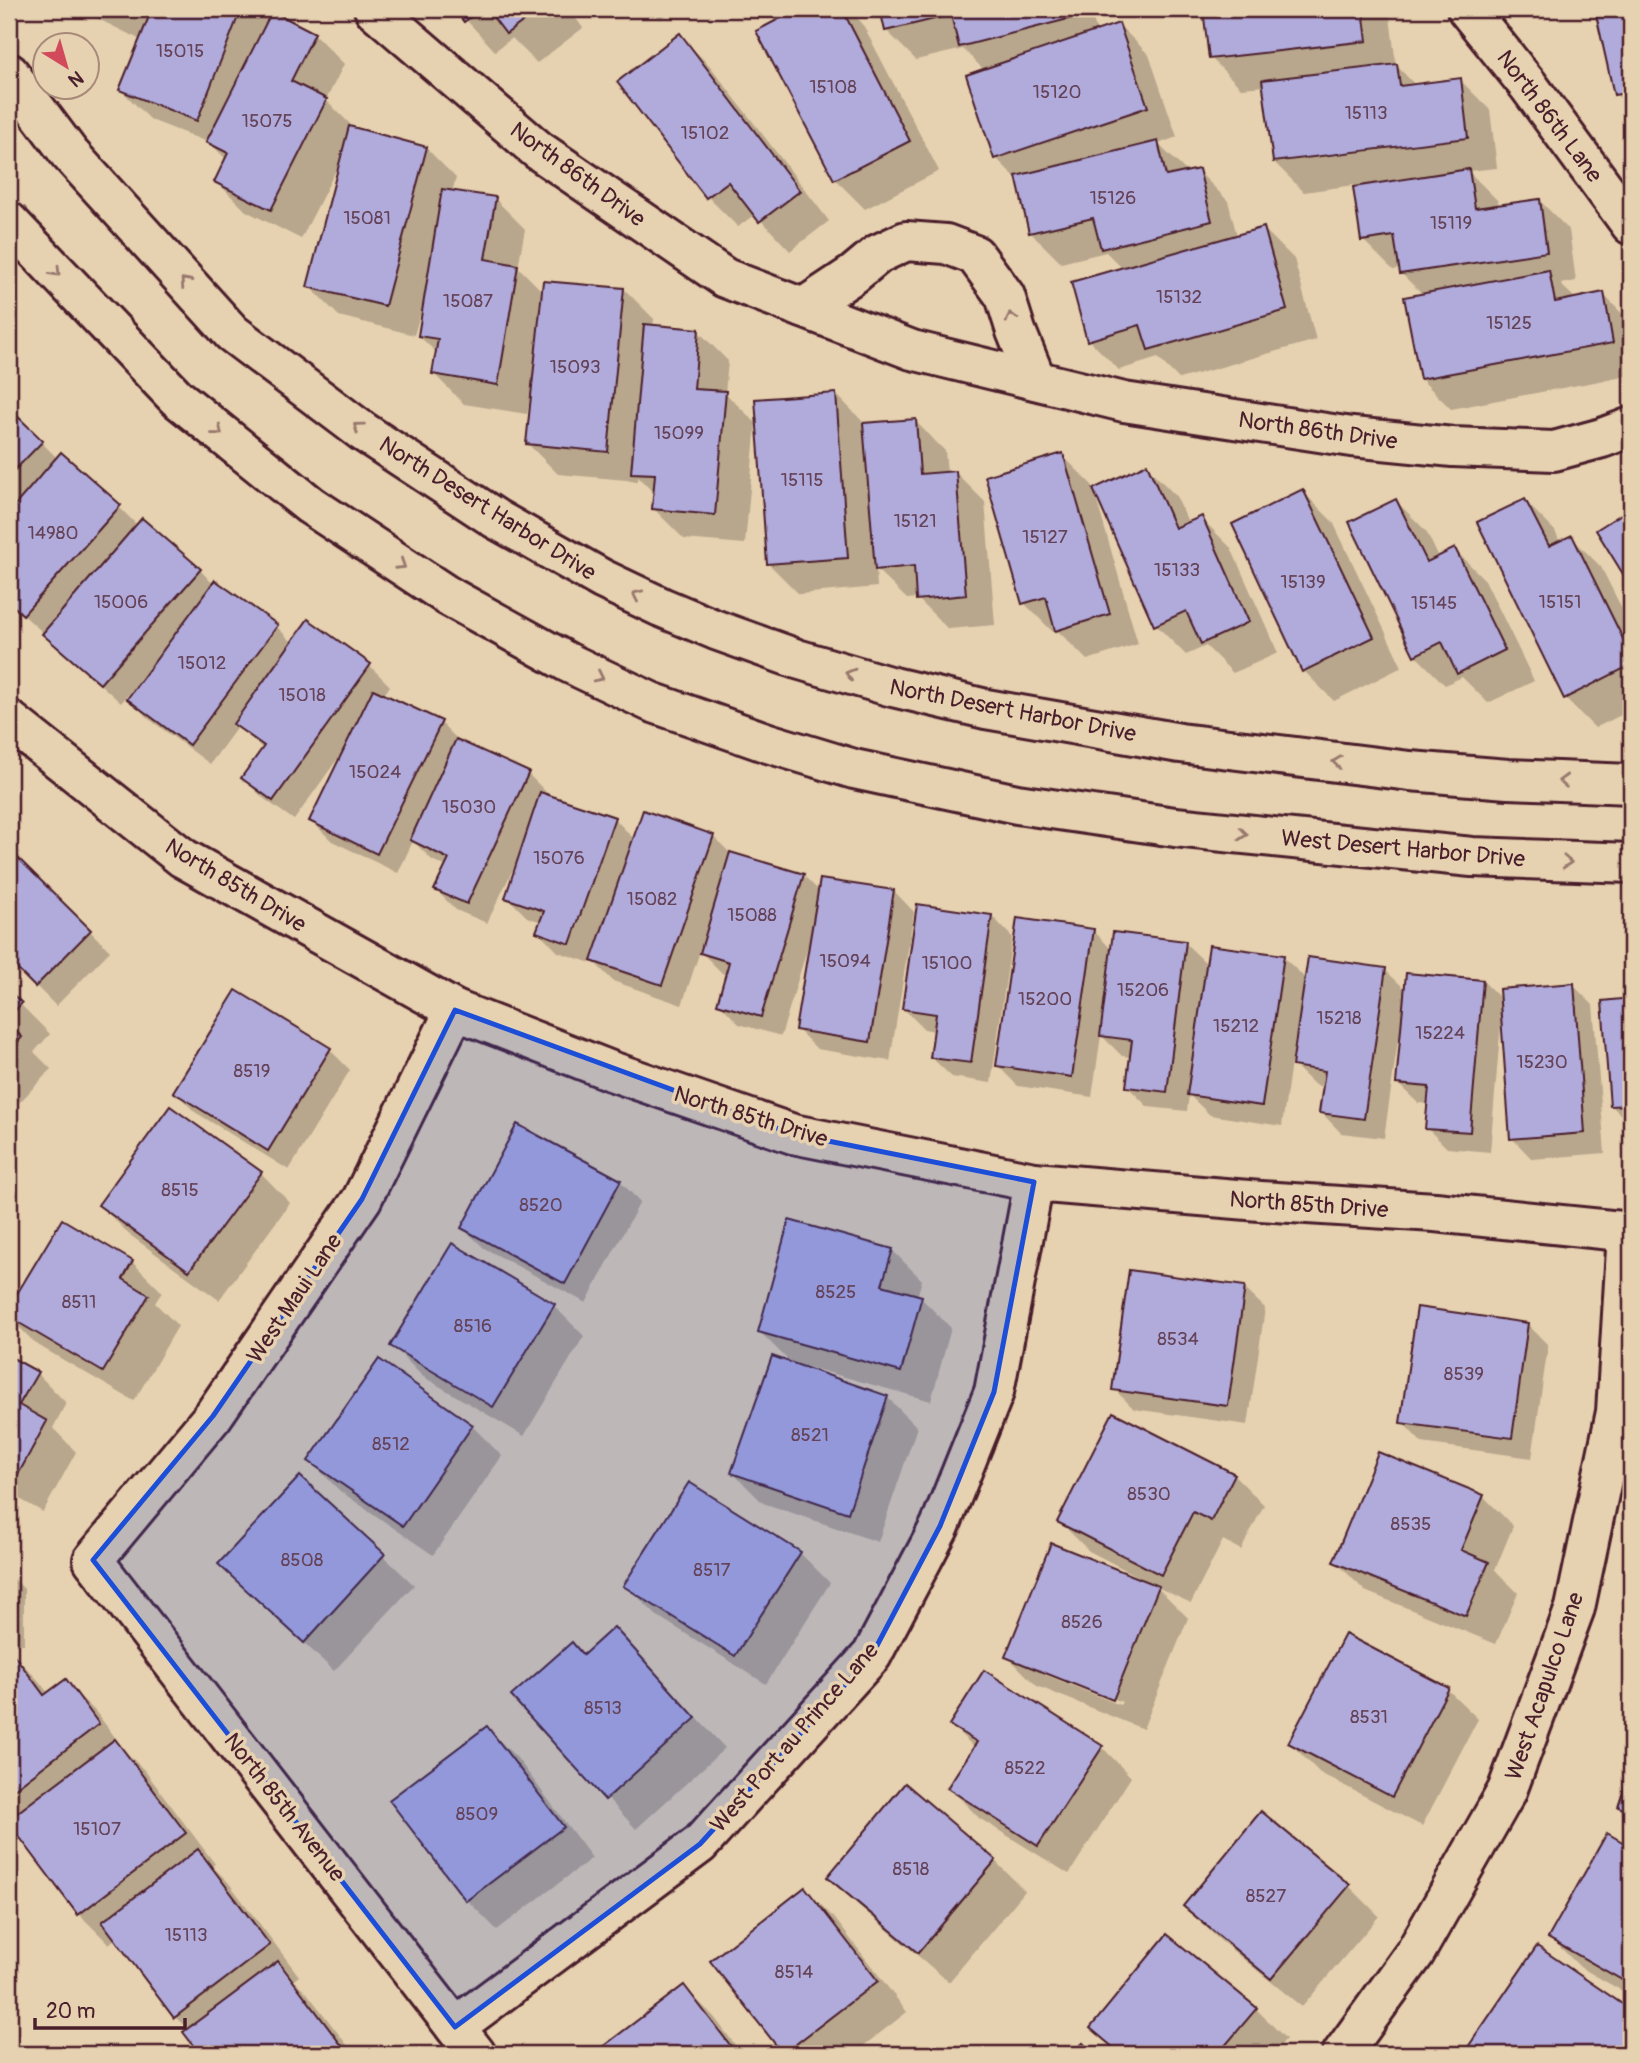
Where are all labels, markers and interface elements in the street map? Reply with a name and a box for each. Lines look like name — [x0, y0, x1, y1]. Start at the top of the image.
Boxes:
north arrow — [32, 32, 102, 102]
house number: 15015 — [156, 39, 204, 63]
street label: North 86th Lane — [1490, 44, 1609, 189]
text: N — [63, 65, 88, 92]
house number: 15108 — [809, 75, 857, 99]
house number: 15120 — [1033, 80, 1081, 104]
house number: 15113 — [1344, 101, 1388, 125]
house number: 15075 — [241, 109, 293, 133]
street label: North 86th Drive — [504, 116, 652, 234]
house number: 15102 — [681, 121, 729, 145]
house number: 15126 — [1090, 186, 1136, 210]
house number: 15081 — [343, 206, 391, 230]
house number: 15119 — [1430, 211, 1472, 235]
one-way arrow — [48, 263, 61, 276]
one-way arrow — [181, 277, 193, 290]
house number: 15132 — [1156, 285, 1202, 309]
house number: 15087 — [443, 289, 493, 313]
one-way arrow — [1005, 311, 1020, 323]
house number: 15125 — [1486, 311, 1532, 335]
house number: 15093 — [549, 355, 601, 379]
street label: North 86th Drive — [1237, 405, 1400, 456]
house number: 15099 — [654, 421, 704, 445]
one-way arrow — [211, 422, 223, 435]
one-way arrow — [353, 423, 366, 436]
street label: North Desert Harbor Drive — [374, 430, 602, 587]
house number: 15115 — [781, 468, 823, 492]
house number: 15121 — [893, 509, 937, 533]
house number: 14980 — [28, 521, 78, 545]
house number: 15127 — [1022, 525, 1068, 549]
one-way arrow — [394, 557, 407, 570]
house number: 15133 — [1154, 558, 1200, 582]
house number: 15139 — [1280, 570, 1326, 594]
one-way arrow — [632, 589, 644, 603]
house number: 15006 — [94, 590, 148, 614]
house number: 15151 — [1539, 590, 1581, 614]
house number: 15145 — [1411, 591, 1457, 615]
house number: 15012 — [178, 651, 226, 675]
one-way arrow — [844, 668, 856, 683]
one-way arrow — [592, 669, 604, 683]
street label: North Desert Harbor Drive — [887, 672, 1139, 749]
house number: 15018 — [278, 683, 326, 707]
one-way arrow — [1331, 754, 1342, 769]
house number: 15024 — [349, 760, 401, 784]
one-way arrow — [1557, 774, 1568, 789]
house number: 15030 — [442, 795, 496, 819]
street label: West Desert Harbor Drive — [1280, 823, 1527, 874]
one-way arrow — [1238, 826, 1249, 841]
street label: North 85th Drive — [160, 832, 312, 939]
house number: 15076 — [533, 846, 585, 870]
one-way arrow — [1562, 854, 1573, 869]
house number: 15082 — [627, 887, 677, 911]
house number: 15088 — [727, 903, 777, 927]
house number: 15094 — [819, 949, 871, 973]
house number: 15100 — [921, 951, 973, 975]
house number: 15206 — [1117, 978, 1169, 1002]
house number: 15200 — [1018, 987, 1072, 1011]
house number: 15218 — [1316, 1006, 1362, 1030]
house number: 15212 — [1213, 1014, 1259, 1038]
house number: 15224 — [1415, 1021, 1465, 1045]
house number: 15230 — [1516, 1050, 1568, 1074]
house number: 8519 — [233, 1059, 271, 1083]
street label: North 85th Drive — [670, 1079, 832, 1154]
house number: 8515 — [161, 1178, 199, 1202]
street label: North 85th Drive — [1228, 1184, 1390, 1225]
house number: 8520 — [519, 1193, 563, 1217]
street label: West Maui Lane — [240, 1227, 349, 1369]
house number: 8525 — [816, 1280, 856, 1304]
house number: 8511 — [62, 1290, 96, 1314]
house number: 8516 — [454, 1314, 492, 1338]
house number: 8534 — [1157, 1327, 1199, 1351]
house number: 8539 — [1444, 1362, 1484, 1386]
house number: 8521 — [791, 1423, 829, 1447]
house number: 8512 — [372, 1432, 410, 1456]
house number: 8530 — [1127, 1482, 1171, 1506]
house number: 8535 — [1391, 1512, 1431, 1536]
house number: 8508 — [281, 1548, 323, 1572]
house number: 8517 — [693, 1558, 731, 1582]
street label: West Acapulco Lane — [1499, 1588, 1590, 1784]
house number: 8526 — [1061, 1610, 1103, 1634]
street label: West Port au Prince Lane — [704, 1636, 885, 1838]
house number: 8513 — [584, 1696, 622, 1720]
house number: 8531 — [1350, 1705, 1388, 1729]
street label: North 85th Avenue — [217, 1727, 352, 1888]
house number: 8522 — [1004, 1756, 1046, 1780]
house number: 8509 — [456, 1802, 498, 1826]
house number: 15107 — [73, 1817, 121, 1841]
house number: 8518 — [893, 1857, 929, 1881]
house number: 8527 — [1246, 1884, 1286, 1908]
house number: 15113 — [164, 1923, 208, 1947]
house number: 8514 — [775, 1960, 813, 1984]
scale bar — [35, 1986, 186, 2030]
text: 20 m — [46, 1998, 95, 2025]

